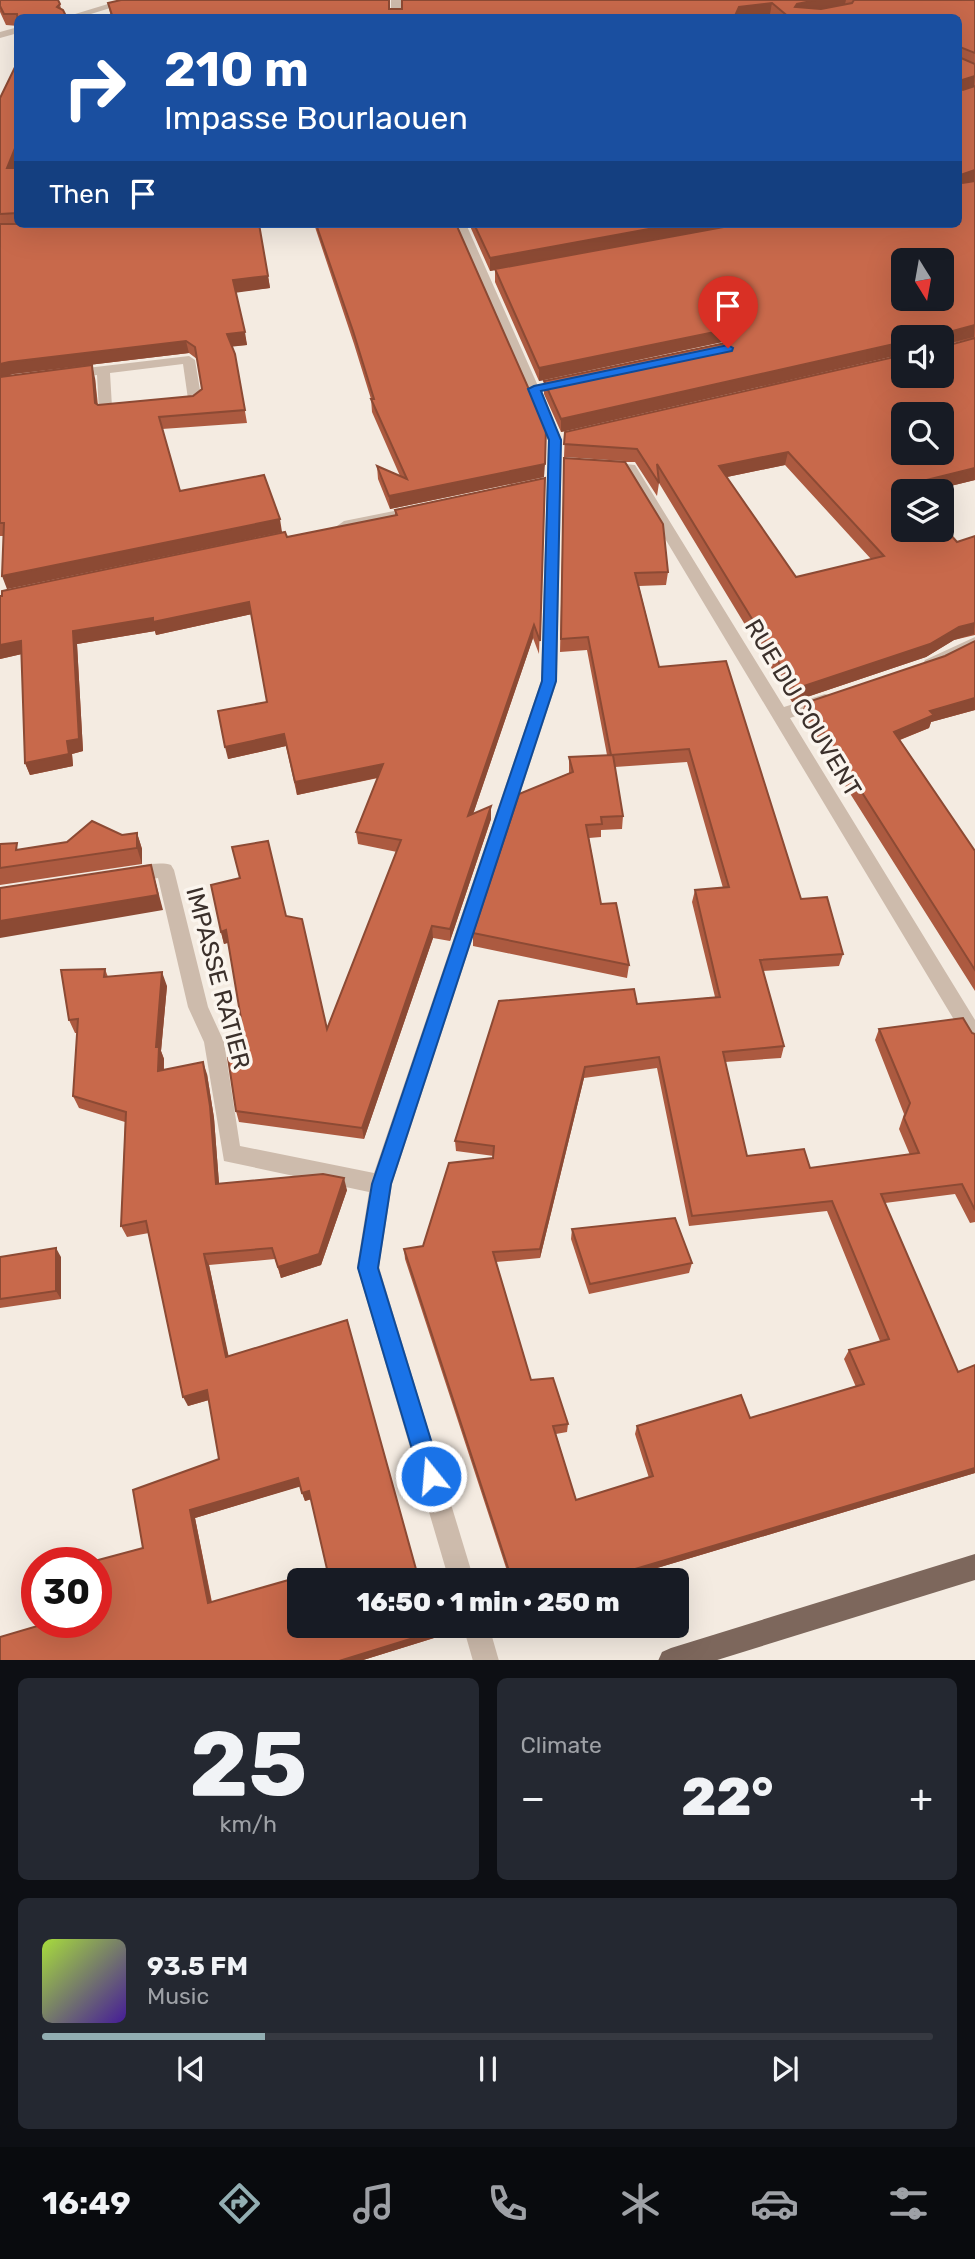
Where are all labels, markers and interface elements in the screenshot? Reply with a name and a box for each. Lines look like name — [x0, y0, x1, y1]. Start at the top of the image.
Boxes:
text: 210 m — [164, 40, 309, 98]
icon: right — [49, 42, 140, 133]
text: Impasse Bourlaouen — [164, 99, 468, 137]
icon: arrive — [124, 175, 162, 213]
text: Then — [49, 179, 110, 210]
north arrow — [891, 248, 954, 312]
map controls — [891, 248, 954, 542]
pin — [698, 276, 758, 348]
icon: arrive — [709, 287, 747, 325]
button: sound — [891, 325, 954, 388]
button: search — [891, 402, 954, 465]
button: layers — [891, 479, 954, 542]
street label: RUE DU COUVENT — [739, 614, 867, 802]
street label: IMPASSE RATIER — [180, 884, 256, 1072]
position arrow — [394, 1439, 468, 1513]
speed limit sign: 30 — [21, 1547, 112, 1638]
text: 16:50 · 1 min · 250 m — [356, 1587, 620, 1618]
text: 25 — [189, 1710, 307, 1818]
text: Climate — [521, 1731, 602, 1759]
text: 22° — [681, 1766, 773, 1828]
text: − — [521, 1775, 545, 1821]
text: + — [909, 1775, 933, 1821]
text: km/h — [220, 1810, 277, 1838]
text: 93.5 FM — [147, 1951, 248, 1982]
text: Music — [147, 1982, 209, 2010]
icon: previous — [172, 2050, 210, 2088]
icon: pause — [469, 2050, 507, 2088]
icon: next — [766, 2050, 804, 2088]
icon: directions — [215, 2179, 264, 2228]
icon: music — [349, 2179, 398, 2228]
icon: phone — [483, 2179, 532, 2228]
icon: climate — [616, 2179, 665, 2228]
icon: car — [750, 2179, 799, 2228]
icon: filters — [884, 2179, 933, 2228]
text: 16:49 — [42, 2184, 131, 2222]

